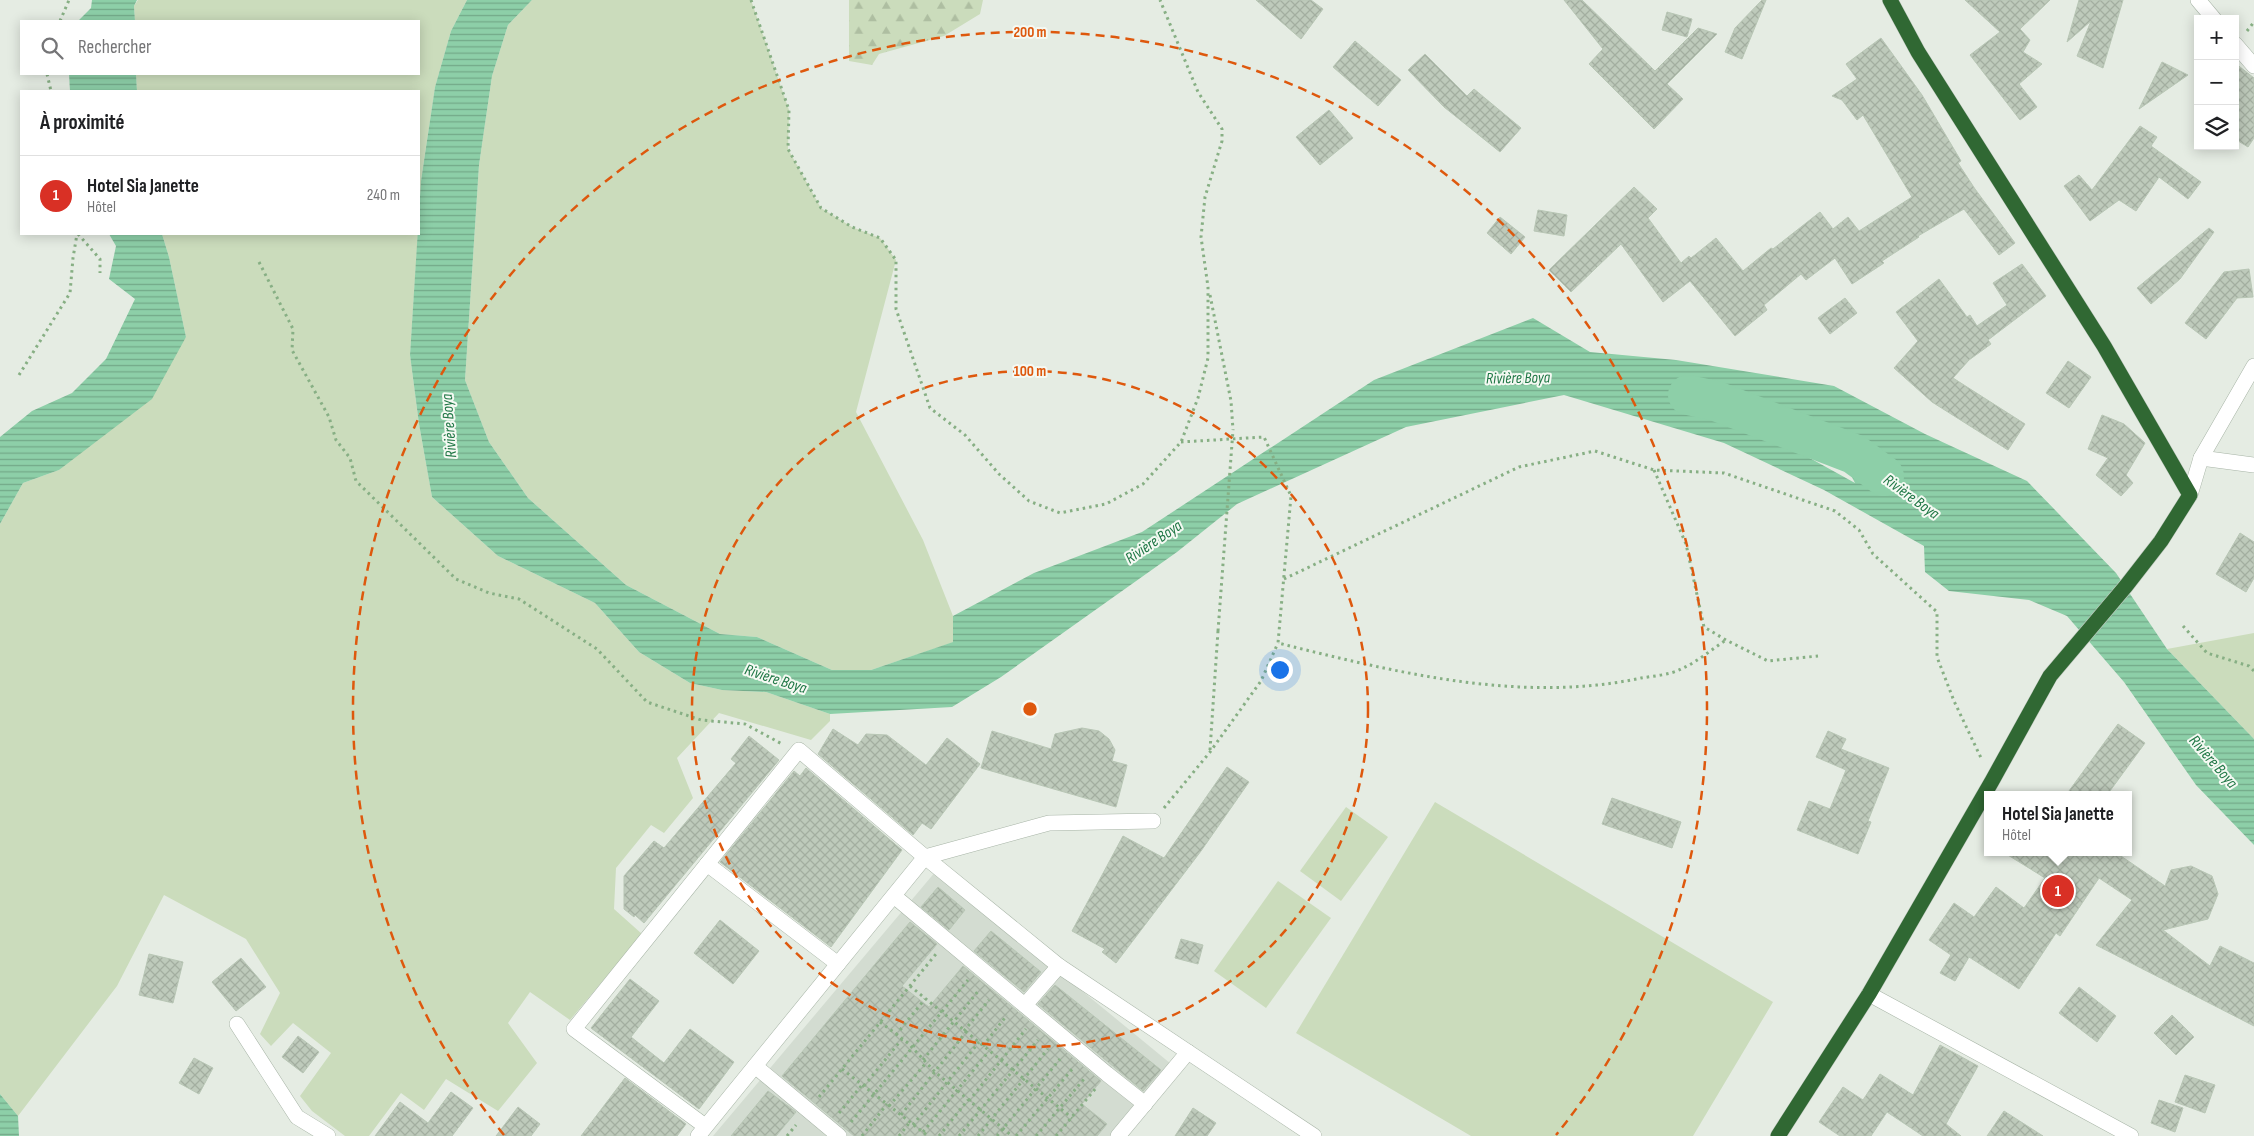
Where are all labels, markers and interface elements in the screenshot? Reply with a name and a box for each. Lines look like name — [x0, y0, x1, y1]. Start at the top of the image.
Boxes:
map controls — [2194, 15, 2239, 150]
button: + — [2194, 15, 2239, 60]
search box — [20, 20, 420, 75]
text: 200 m — [1013, 23, 1047, 42]
icon: search — [38, 34, 66, 62]
text: Rechercher — [78, 36, 152, 59]
button: − — [2194, 60, 2239, 105]
button: layers — [2194, 105, 2239, 150]
text: À proximité — [40, 110, 125, 135]
text: Hotel Sia Janette — [87, 175, 199, 198]
text: 1 — [53, 186, 59, 205]
text: 240 m — [367, 186, 400, 205]
text: Hôtel — [87, 198, 116, 217]
text: 100 m — [1014, 362, 1046, 381]
water label: Rivière Boya — [1486, 368, 1551, 389]
water label: Rivière Boya — [438, 393, 461, 459]
water label: Rivière Boya — [1880, 471, 1943, 524]
water label: Rivière Boya — [1122, 516, 1186, 568]
your location — [1267, 657, 1293, 683]
water label: Rivière Boya — [742, 660, 809, 699]
centre of rings — [1021, 700, 1039, 718]
water label: Rivière Boya — [2185, 732, 2241, 793]
popup — [1984, 791, 2132, 856]
text: Hotel Sia Janette — [2002, 803, 2114, 826]
text: Hôtel — [2002, 826, 2031, 845]
pin: 1 — [2042, 872, 2074, 910]

